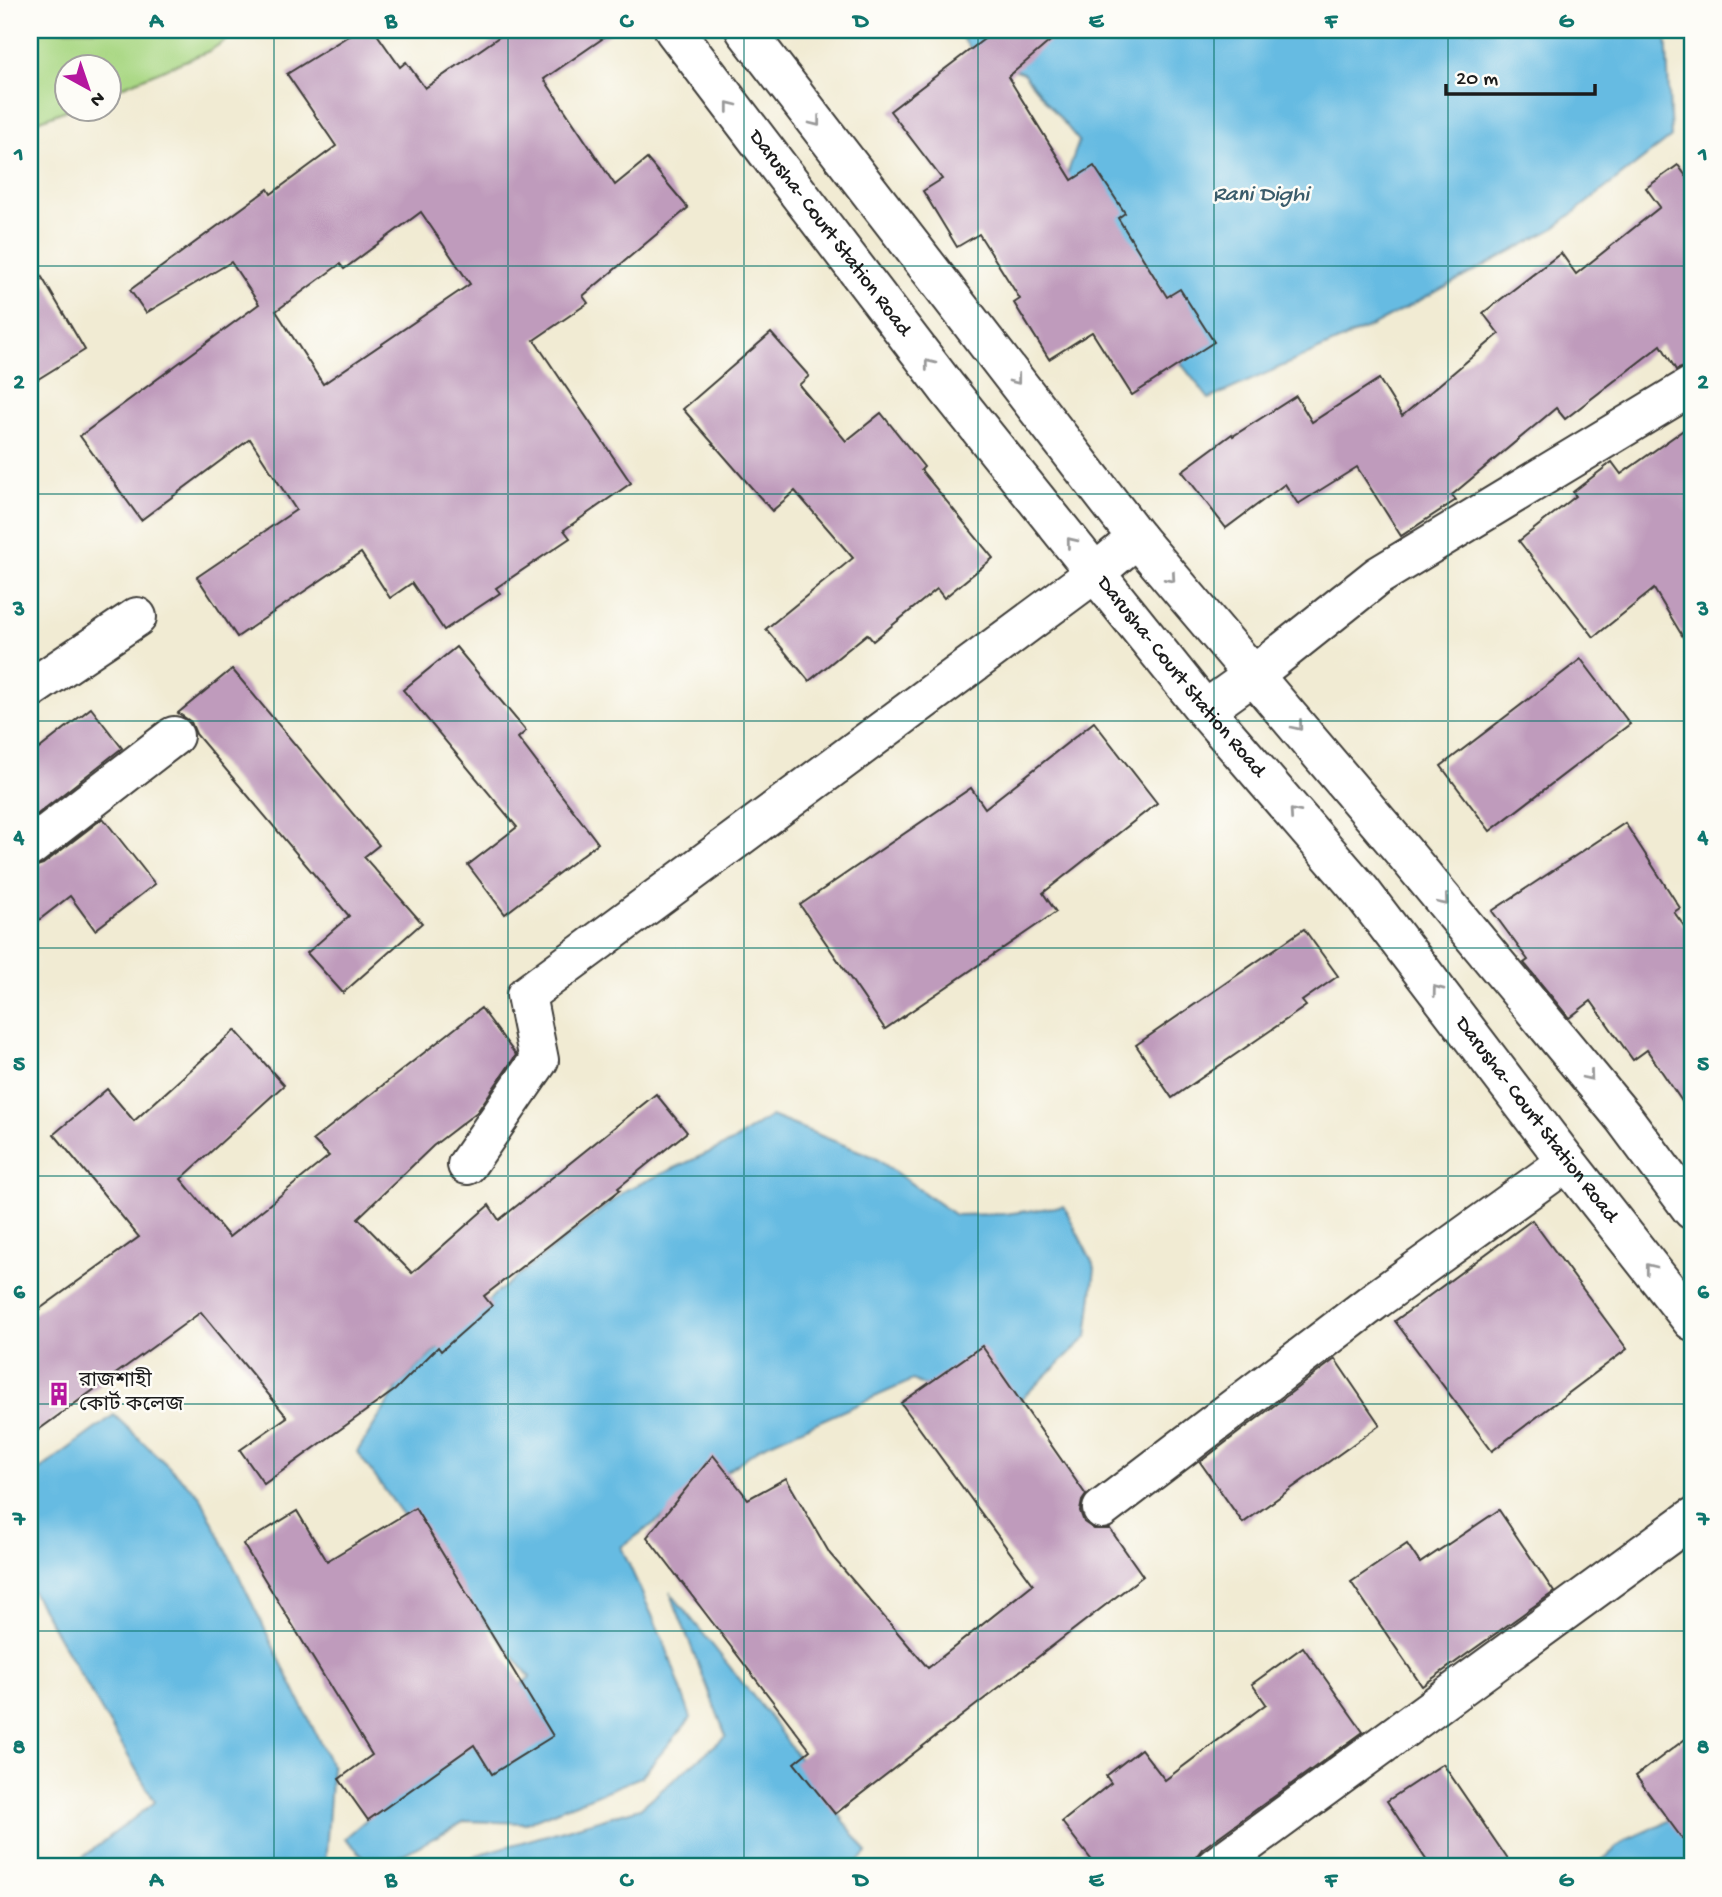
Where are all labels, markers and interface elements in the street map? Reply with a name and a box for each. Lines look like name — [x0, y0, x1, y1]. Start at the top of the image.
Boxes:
text: A — [148, 9, 164, 36]
text: B — [384, 9, 398, 36]
text: C — [620, 9, 635, 36]
text: D — [852, 9, 870, 36]
text: E — [1089, 9, 1105, 36]
text: F — [1324, 9, 1339, 36]
text: G — [1559, 9, 1575, 36]
north arrow — [52, 52, 122, 122]
scale bar — [1446, 52, 1594, 96]
text: 20 m — [1456, 68, 1498, 93]
text: N — [85, 86, 109, 111]
one-way arrow — [726, 101, 739, 114]
one-way arrow — [808, 115, 821, 127]
street label: Darusha- Court Station Road — [741, 124, 917, 343]
text: 1 — [13, 142, 24, 169]
text: 1 — [1697, 142, 1708, 169]
water label: Rani Dighi — [1213, 182, 1312, 209]
one-way arrow — [924, 359, 937, 372]
text: 2 — [13, 370, 25, 397]
text: 2 — [1697, 370, 1709, 397]
one-way arrow — [1007, 372, 1020, 385]
one-way arrow — [1066, 537, 1079, 549]
street label: Darusha- Court Station Road — [1089, 570, 1272, 784]
one-way arrow — [1163, 570, 1175, 583]
text: 3 — [12, 597, 25, 624]
text: 3 — [1696, 597, 1709, 624]
one-way arrow — [1290, 718, 1303, 731]
one-way arrow — [1290, 808, 1302, 821]
text: 4 — [13, 825, 25, 852]
text: 4 — [1697, 825, 1709, 852]
one-way arrow — [1436, 892, 1448, 905]
one-way arrow — [1432, 985, 1445, 998]
street label: Darusha- Court Station Road — [1448, 1011, 1624, 1229]
text: 5 — [13, 1052, 25, 1079]
text: 5 — [1697, 1052, 1709, 1079]
one-way arrow — [1581, 1068, 1593, 1081]
one-way arrow — [1646, 1263, 1659, 1275]
text: 6 — [13, 1280, 26, 1307]
text: 6 — [1697, 1280, 1710, 1307]
place label: রাজশাহী কোর্ট কলেজ — [78, 1367, 184, 1419]
building icon: রাজশাহী কোর্ট কলেজ — [45, 1380, 73, 1408]
text: 7 — [12, 1507, 26, 1534]
text: 7 — [1696, 1507, 1710, 1534]
text: 8 — [13, 1735, 26, 1762]
text: 8 — [1697, 1735, 1710, 1762]
text: A — [148, 1868, 164, 1895]
text: B — [384, 1868, 398, 1895]
text: C — [620, 1868, 635, 1895]
text: D — [852, 1868, 870, 1895]
text: E — [1089, 1868, 1105, 1895]
text: F — [1324, 1868, 1339, 1895]
text: G — [1559, 1868, 1575, 1895]

